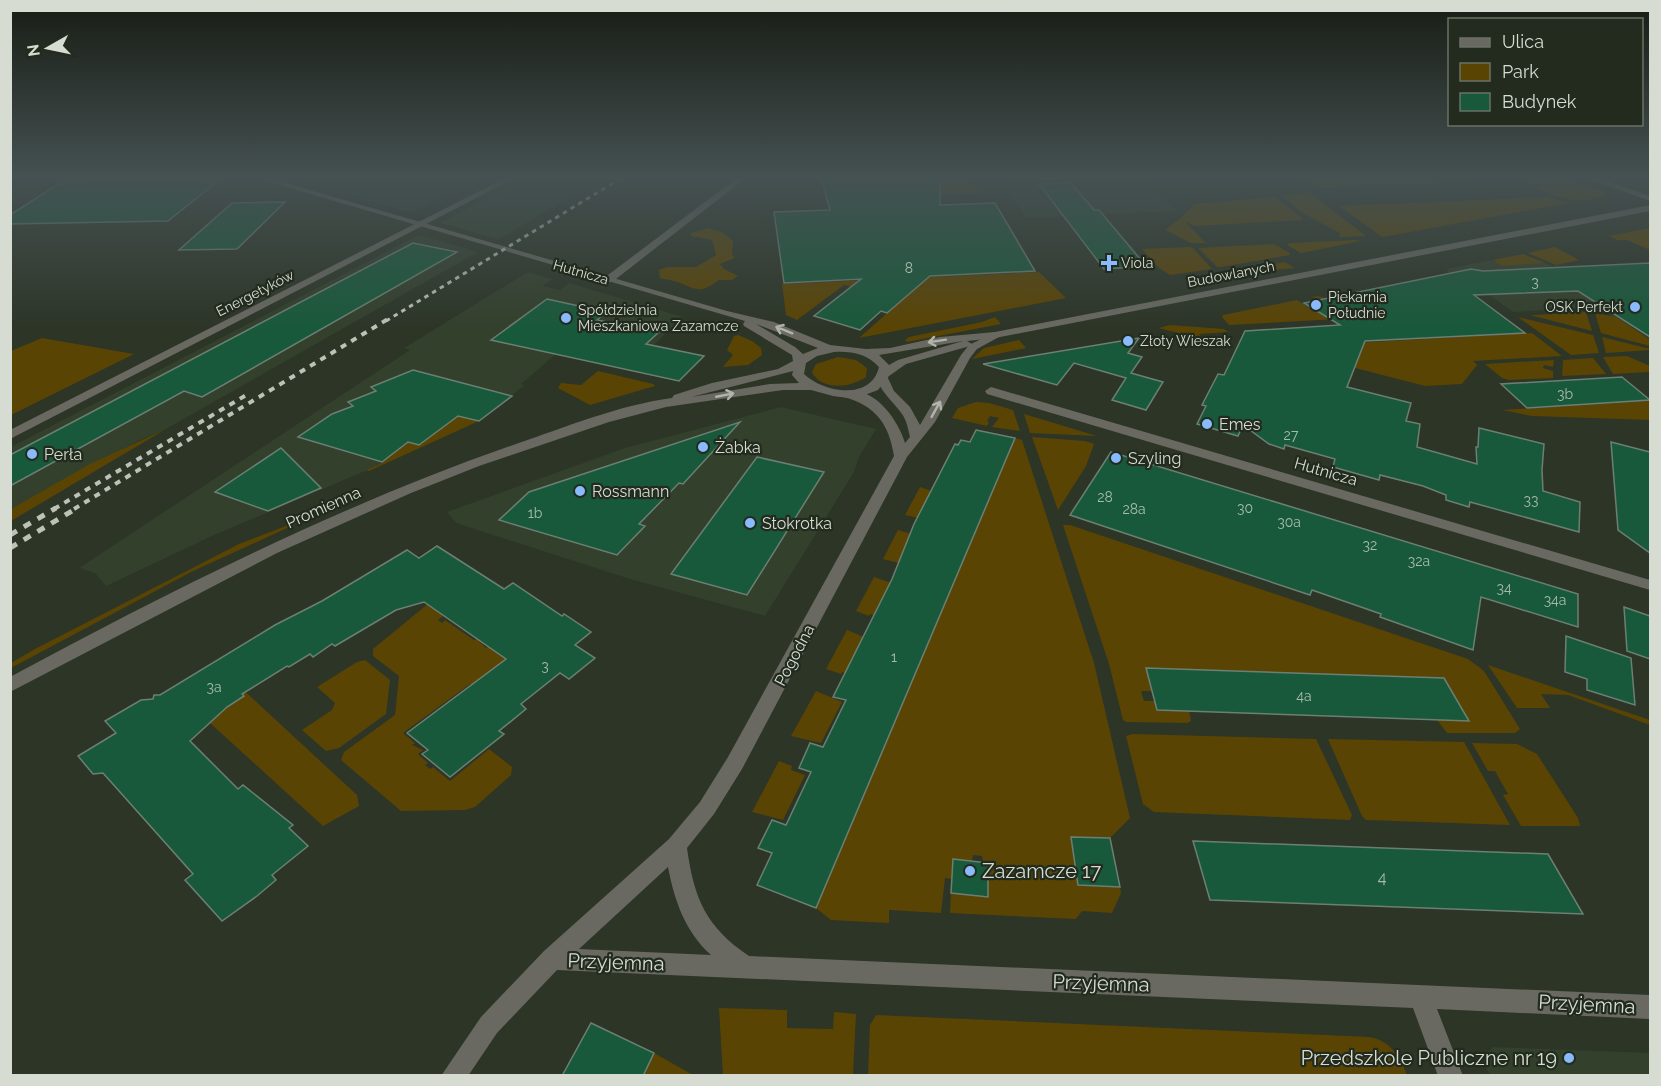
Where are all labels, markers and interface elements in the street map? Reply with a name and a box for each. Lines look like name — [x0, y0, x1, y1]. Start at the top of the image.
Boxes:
north arrow — [18, 18, 78, 78]
legend — [1448, 18, 1643, 126]
text: Ulica — [1502, 31, 1544, 52]
text: N — [23, 43, 44, 58]
text: Park — [1502, 61, 1539, 82]
text: Budynek — [1502, 91, 1577, 112]
place label: Viola — [1121, 255, 1153, 271]
street label: Hutnicza — [552, 256, 610, 288]
marker: Viola — [1102, 256, 1116, 270]
street label: Budowlanych — [1186, 258, 1276, 290]
house number: 8 — [905, 260, 913, 276]
street label: Energetyków — [213, 266, 297, 319]
house number: 3 — [1531, 274, 1539, 290]
place label: Piekarnia Południe — [1328, 289, 1387, 321]
marker: Piekarnia Południe — [1309, 298, 1323, 312]
place label: OSK Perfekt — [1545, 299, 1623, 315]
marker: OSK Perfekt — [1628, 300, 1642, 314]
place label: Spółdzielnia Mieszkaniowa Zazamcze — [578, 302, 738, 334]
marker: Spółdzielnia Mieszkaniowa Zazamcze — [559, 311, 573, 325]
one-way arrow — [775, 324, 794, 335]
place label: Złoty Wieszak — [1140, 333, 1231, 349]
marker: Złoty Wieszak — [1121, 334, 1135, 348]
one-way arrow — [927, 336, 947, 347]
house number: 3b — [1557, 386, 1573, 402]
one-way arrow — [715, 389, 734, 400]
one-way arrow — [930, 401, 942, 418]
place label: Emes — [1219, 415, 1261, 434]
marker: Emes — [1200, 417, 1214, 431]
house number: 27 — [1284, 427, 1299, 443]
place label: Żabka — [715, 437, 761, 457]
marker: Żabka — [696, 440, 710, 454]
place label: Perła — [44, 445, 82, 464]
marker: Perła — [25, 447, 39, 461]
place label: Szyling — [1128, 449, 1181, 468]
marker: Szyling — [1109, 451, 1123, 465]
street label: Hutnicza — [1292, 453, 1360, 490]
place label: Rossmann — [592, 482, 669, 501]
street label: Promienna — [283, 483, 364, 532]
marker: Rossmann — [573, 484, 587, 498]
house number: 28 — [1097, 489, 1113, 505]
house number: 33 — [1524, 492, 1538, 508]
house number: 30 — [1237, 500, 1253, 516]
house number: 28a — [1122, 501, 1146, 517]
house number: 1b — [528, 505, 543, 521]
place label: Stokrotka — [762, 514, 832, 533]
house number: 30a — [1277, 514, 1301, 530]
marker: Stokrotka — [743, 516, 757, 530]
house number: 32 — [1363, 537, 1377, 553]
house number: 32a — [1408, 553, 1430, 569]
house number: 34 — [1496, 580, 1512, 596]
house number: 34a — [1544, 592, 1566, 608]
street label: Pogodna — [770, 621, 818, 689]
house number: 1 — [891, 649, 897, 665]
house number: 3 — [541, 658, 549, 674]
house number: 3a — [206, 679, 222, 695]
house number: 4a — [1296, 688, 1312, 704]
place label: Zazamcze 17 — [982, 859, 1101, 883]
marker: Zazamcze 17 — [963, 864, 977, 878]
house number: 4 — [1378, 868, 1387, 887]
street label: Przyjemna — [567, 948, 665, 976]
street label: Przyjemna — [1052, 969, 1150, 997]
street label: Przyjemna — [1538, 989, 1636, 1019]
place label: Przedszkole Publiczne nr 19 — [1301, 1046, 1557, 1070]
marker: Przedszkole Publiczne nr 19 — [1562, 1051, 1576, 1065]

